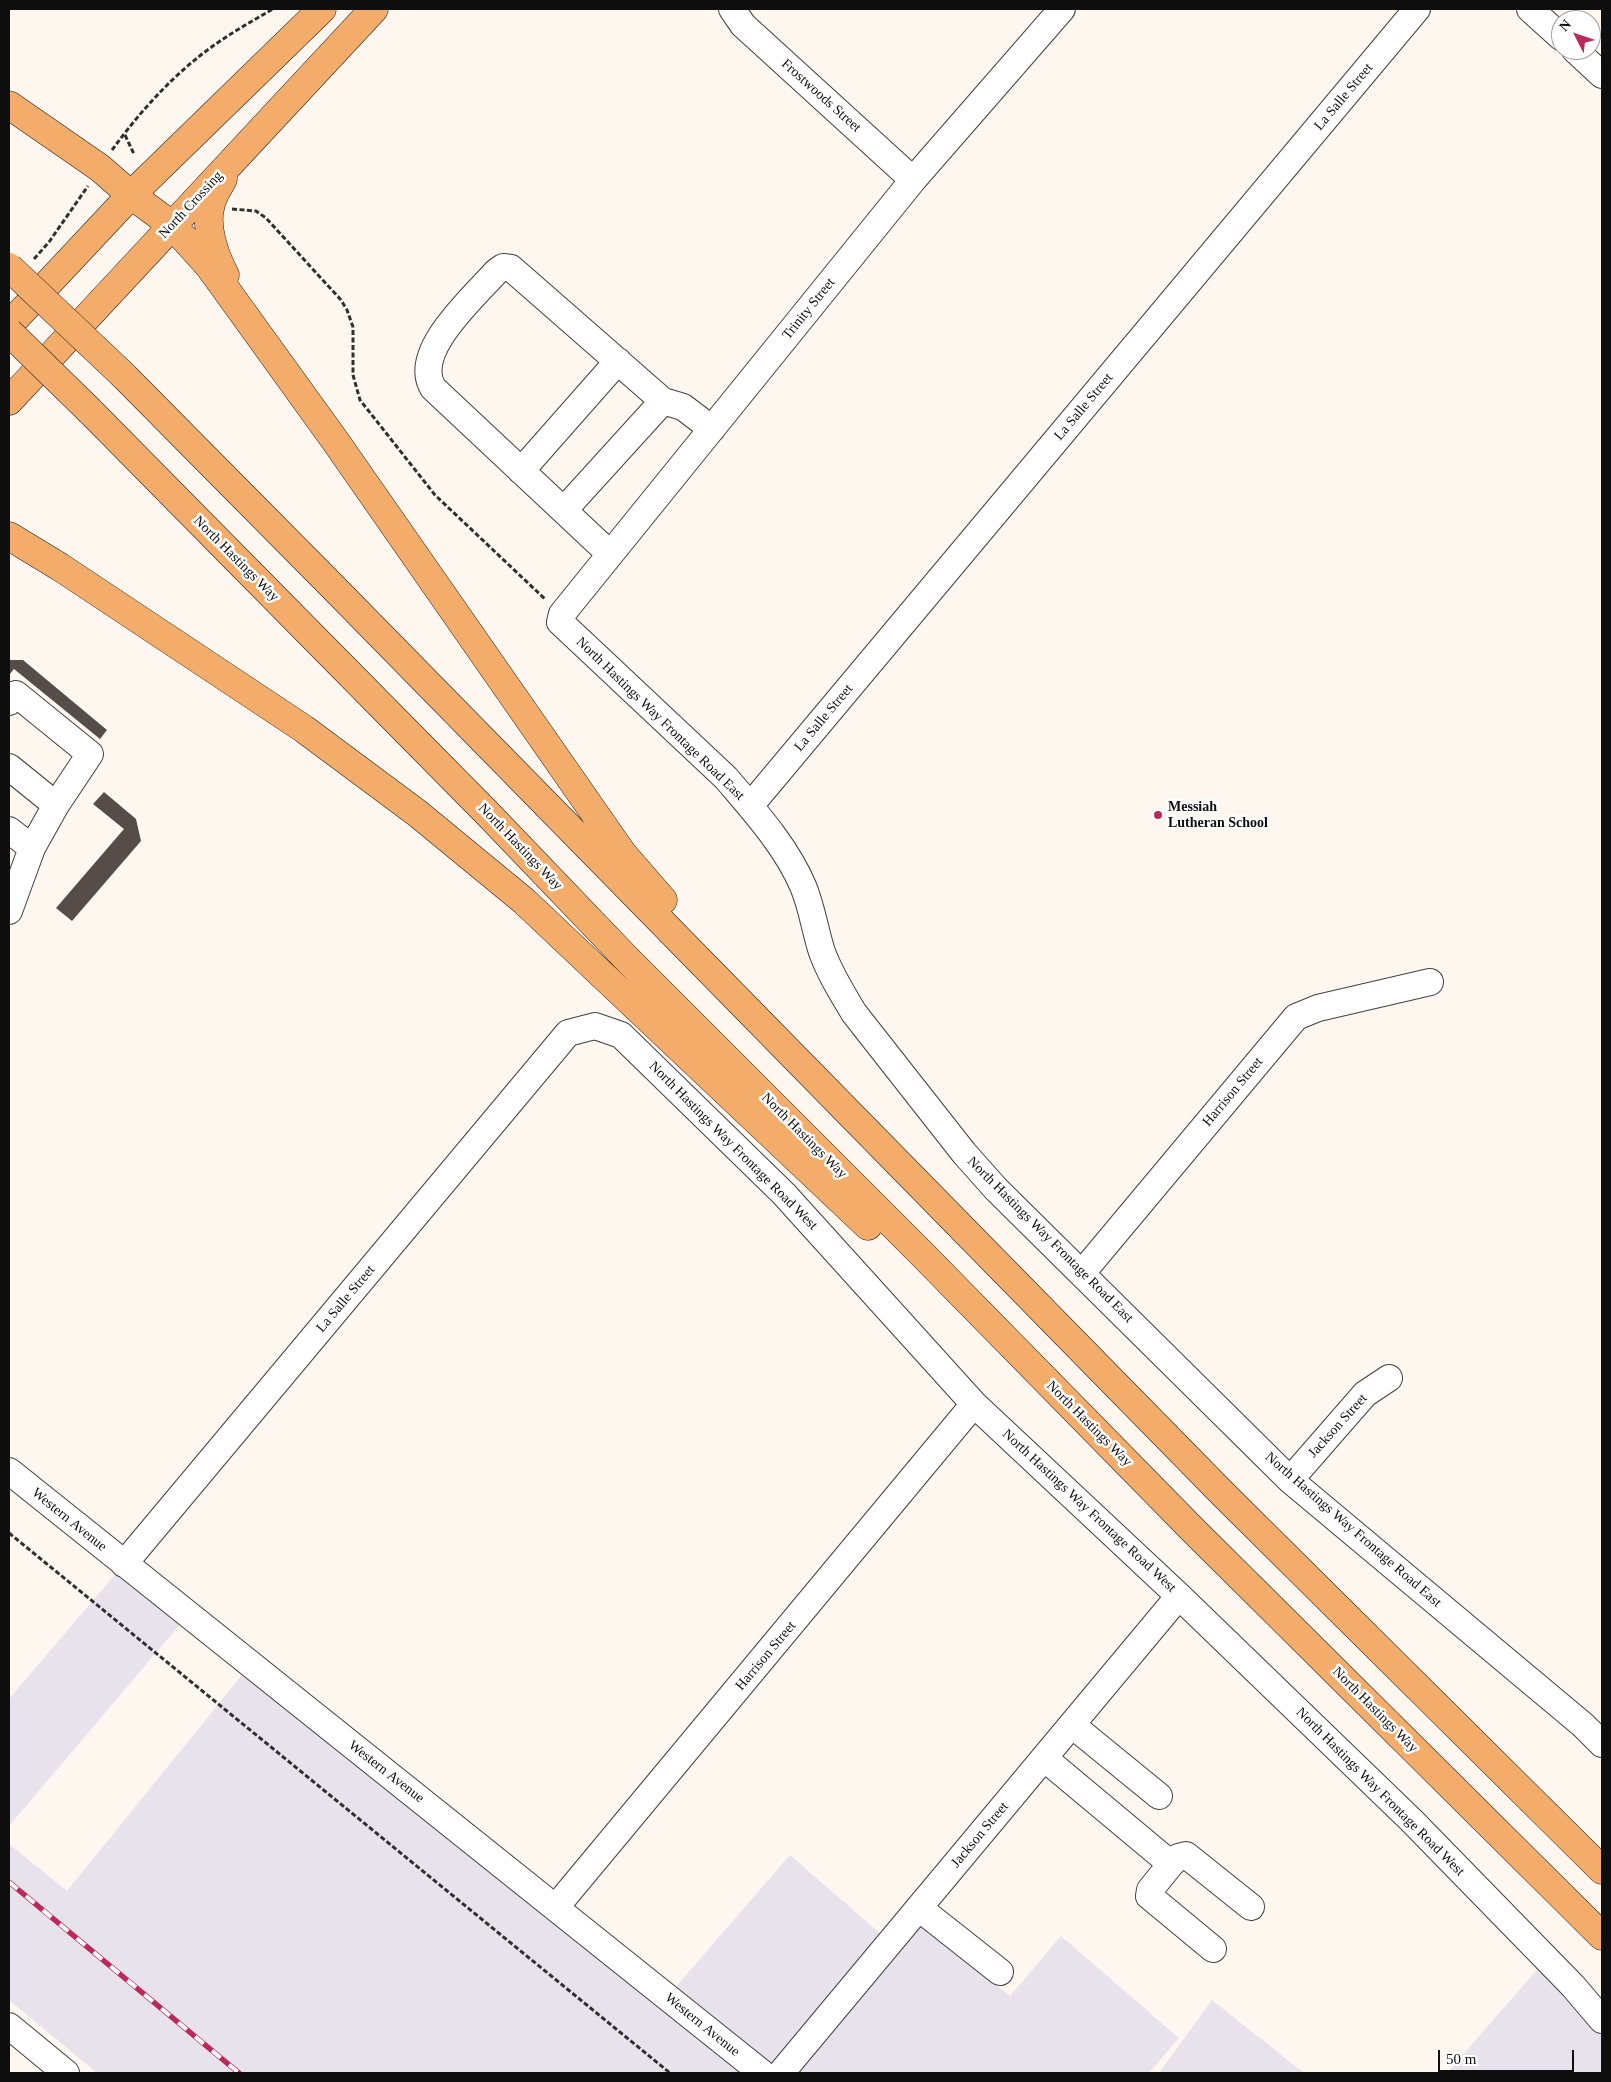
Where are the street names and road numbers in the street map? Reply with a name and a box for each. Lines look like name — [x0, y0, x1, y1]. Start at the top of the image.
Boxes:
street label: Frostwoods Street — [778, 56, 864, 136]
street label: La Salle Street — [1311, 60, 1377, 134]
street label: North Crossing — [156, 168, 226, 242]
street label: Trinity Street — [779, 275, 839, 343]
street label: La Salle Street — [1051, 370, 1117, 444]
street label: North Hastings Way — [190, 513, 282, 605]
street label: North Hastings Way Frontage Road East — [572, 634, 748, 804]
street label: La Salle Street — [791, 681, 857, 755]
street label: North Hastings Way — [474, 800, 566, 894]
street label: Harrison Street — [1199, 1054, 1267, 1130]
street label: North Hastings Way Frontage Road West — [645, 1058, 821, 1234]
street label: North Hastings Way — [758, 1090, 850, 1182]
street label: North Hastings Way Frontage Road East — [963, 1153, 1137, 1327]
street label: La Salle Street — [313, 1262, 379, 1336]
street label: North Hastings Way — [1043, 1378, 1135, 1470]
street label: Jackson Street — [1305, 1390, 1371, 1462]
street label: North Hastings Way Frontage Road West — [999, 1426, 1179, 1596]
street label: North Hastings Way Frontage Road East — [1261, 1449, 1445, 1611]
street label: Western Avenue — [28, 1485, 110, 1555]
street label: Harrison Street — [732, 1618, 800, 1694]
street label: North Hastings Way — [1329, 1664, 1421, 1756]
street label: North Hastings Way Frontage Road West — [1292, 1704, 1468, 1880]
street label: Western Avenue — [345, 1737, 427, 1807]
street label: Jackson Street — [948, 1799, 1012, 1871]
street label: Western Avenue — [661, 1990, 743, 2060]

